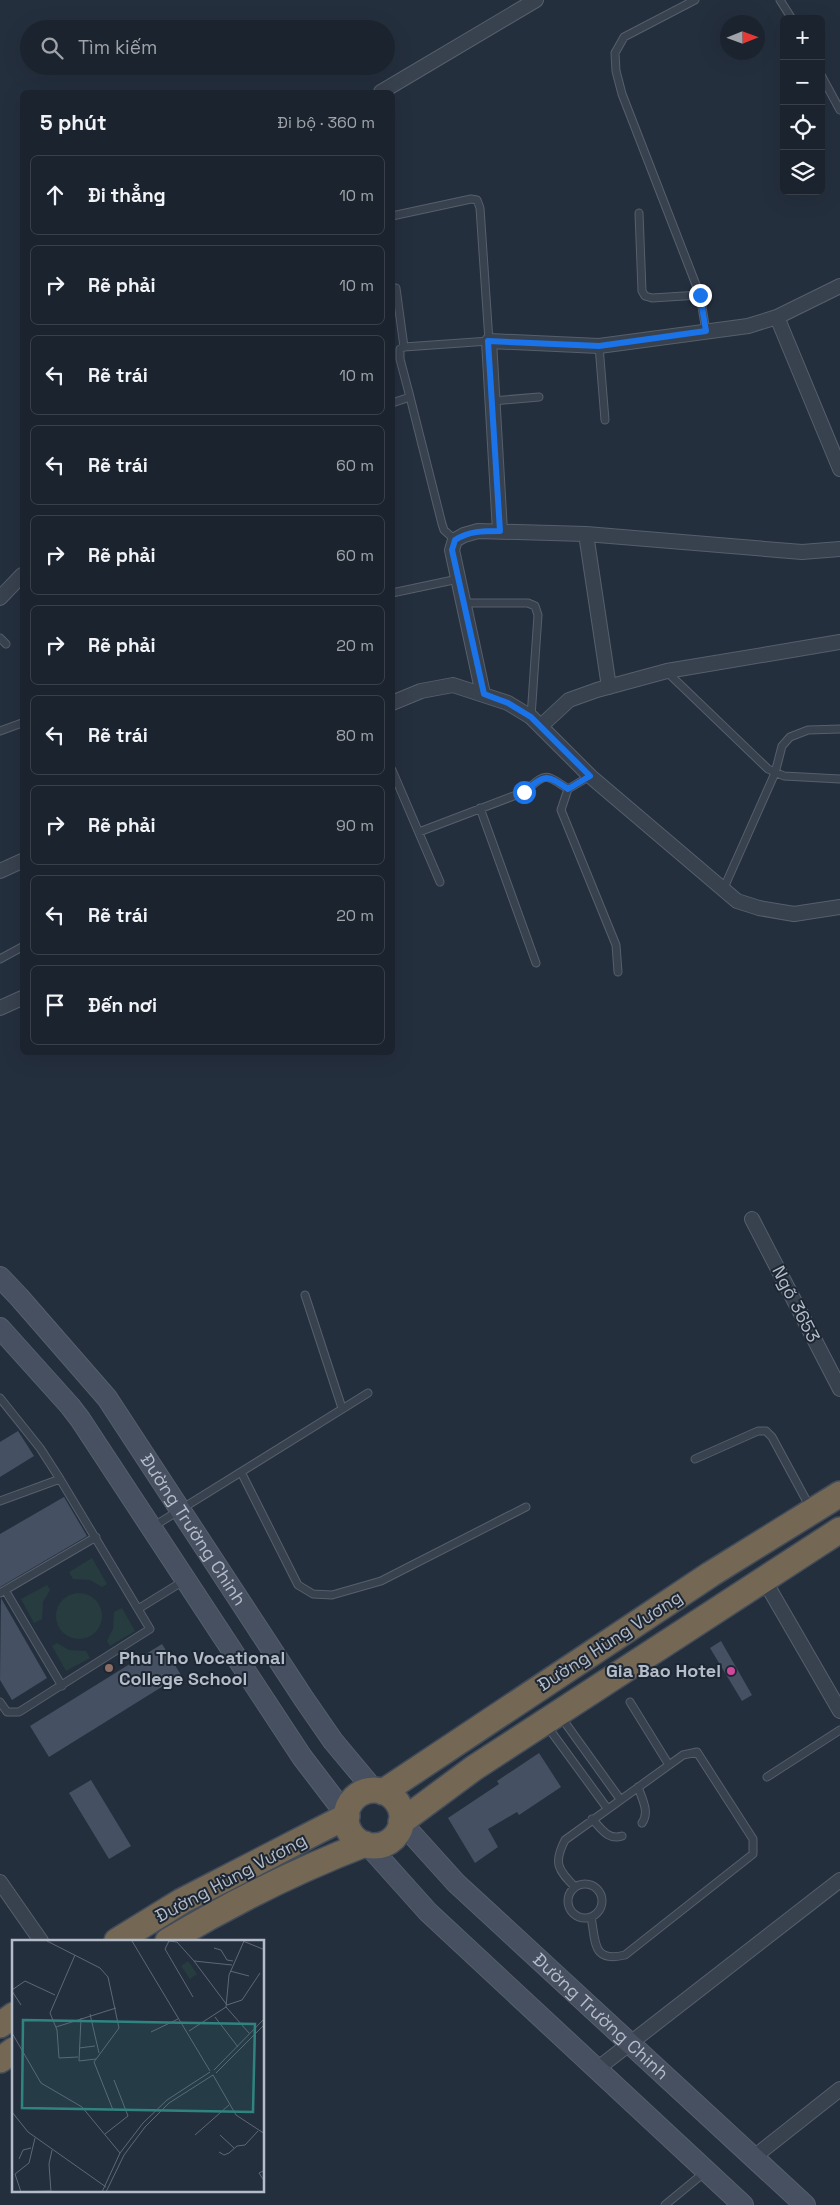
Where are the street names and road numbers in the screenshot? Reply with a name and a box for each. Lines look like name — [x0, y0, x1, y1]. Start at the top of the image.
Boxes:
street label: Ngõ 3653 — [767, 1262, 825, 1346]
street label: Đường Trường Chinh — [136, 1449, 252, 1610]
street label: Đường Hùng Vương — [533, 1585, 686, 1696]
street label: Đường Hùng Vương — [151, 1828, 310, 1927]
street label: Đường Trường Chinh — [528, 1948, 674, 2084]

